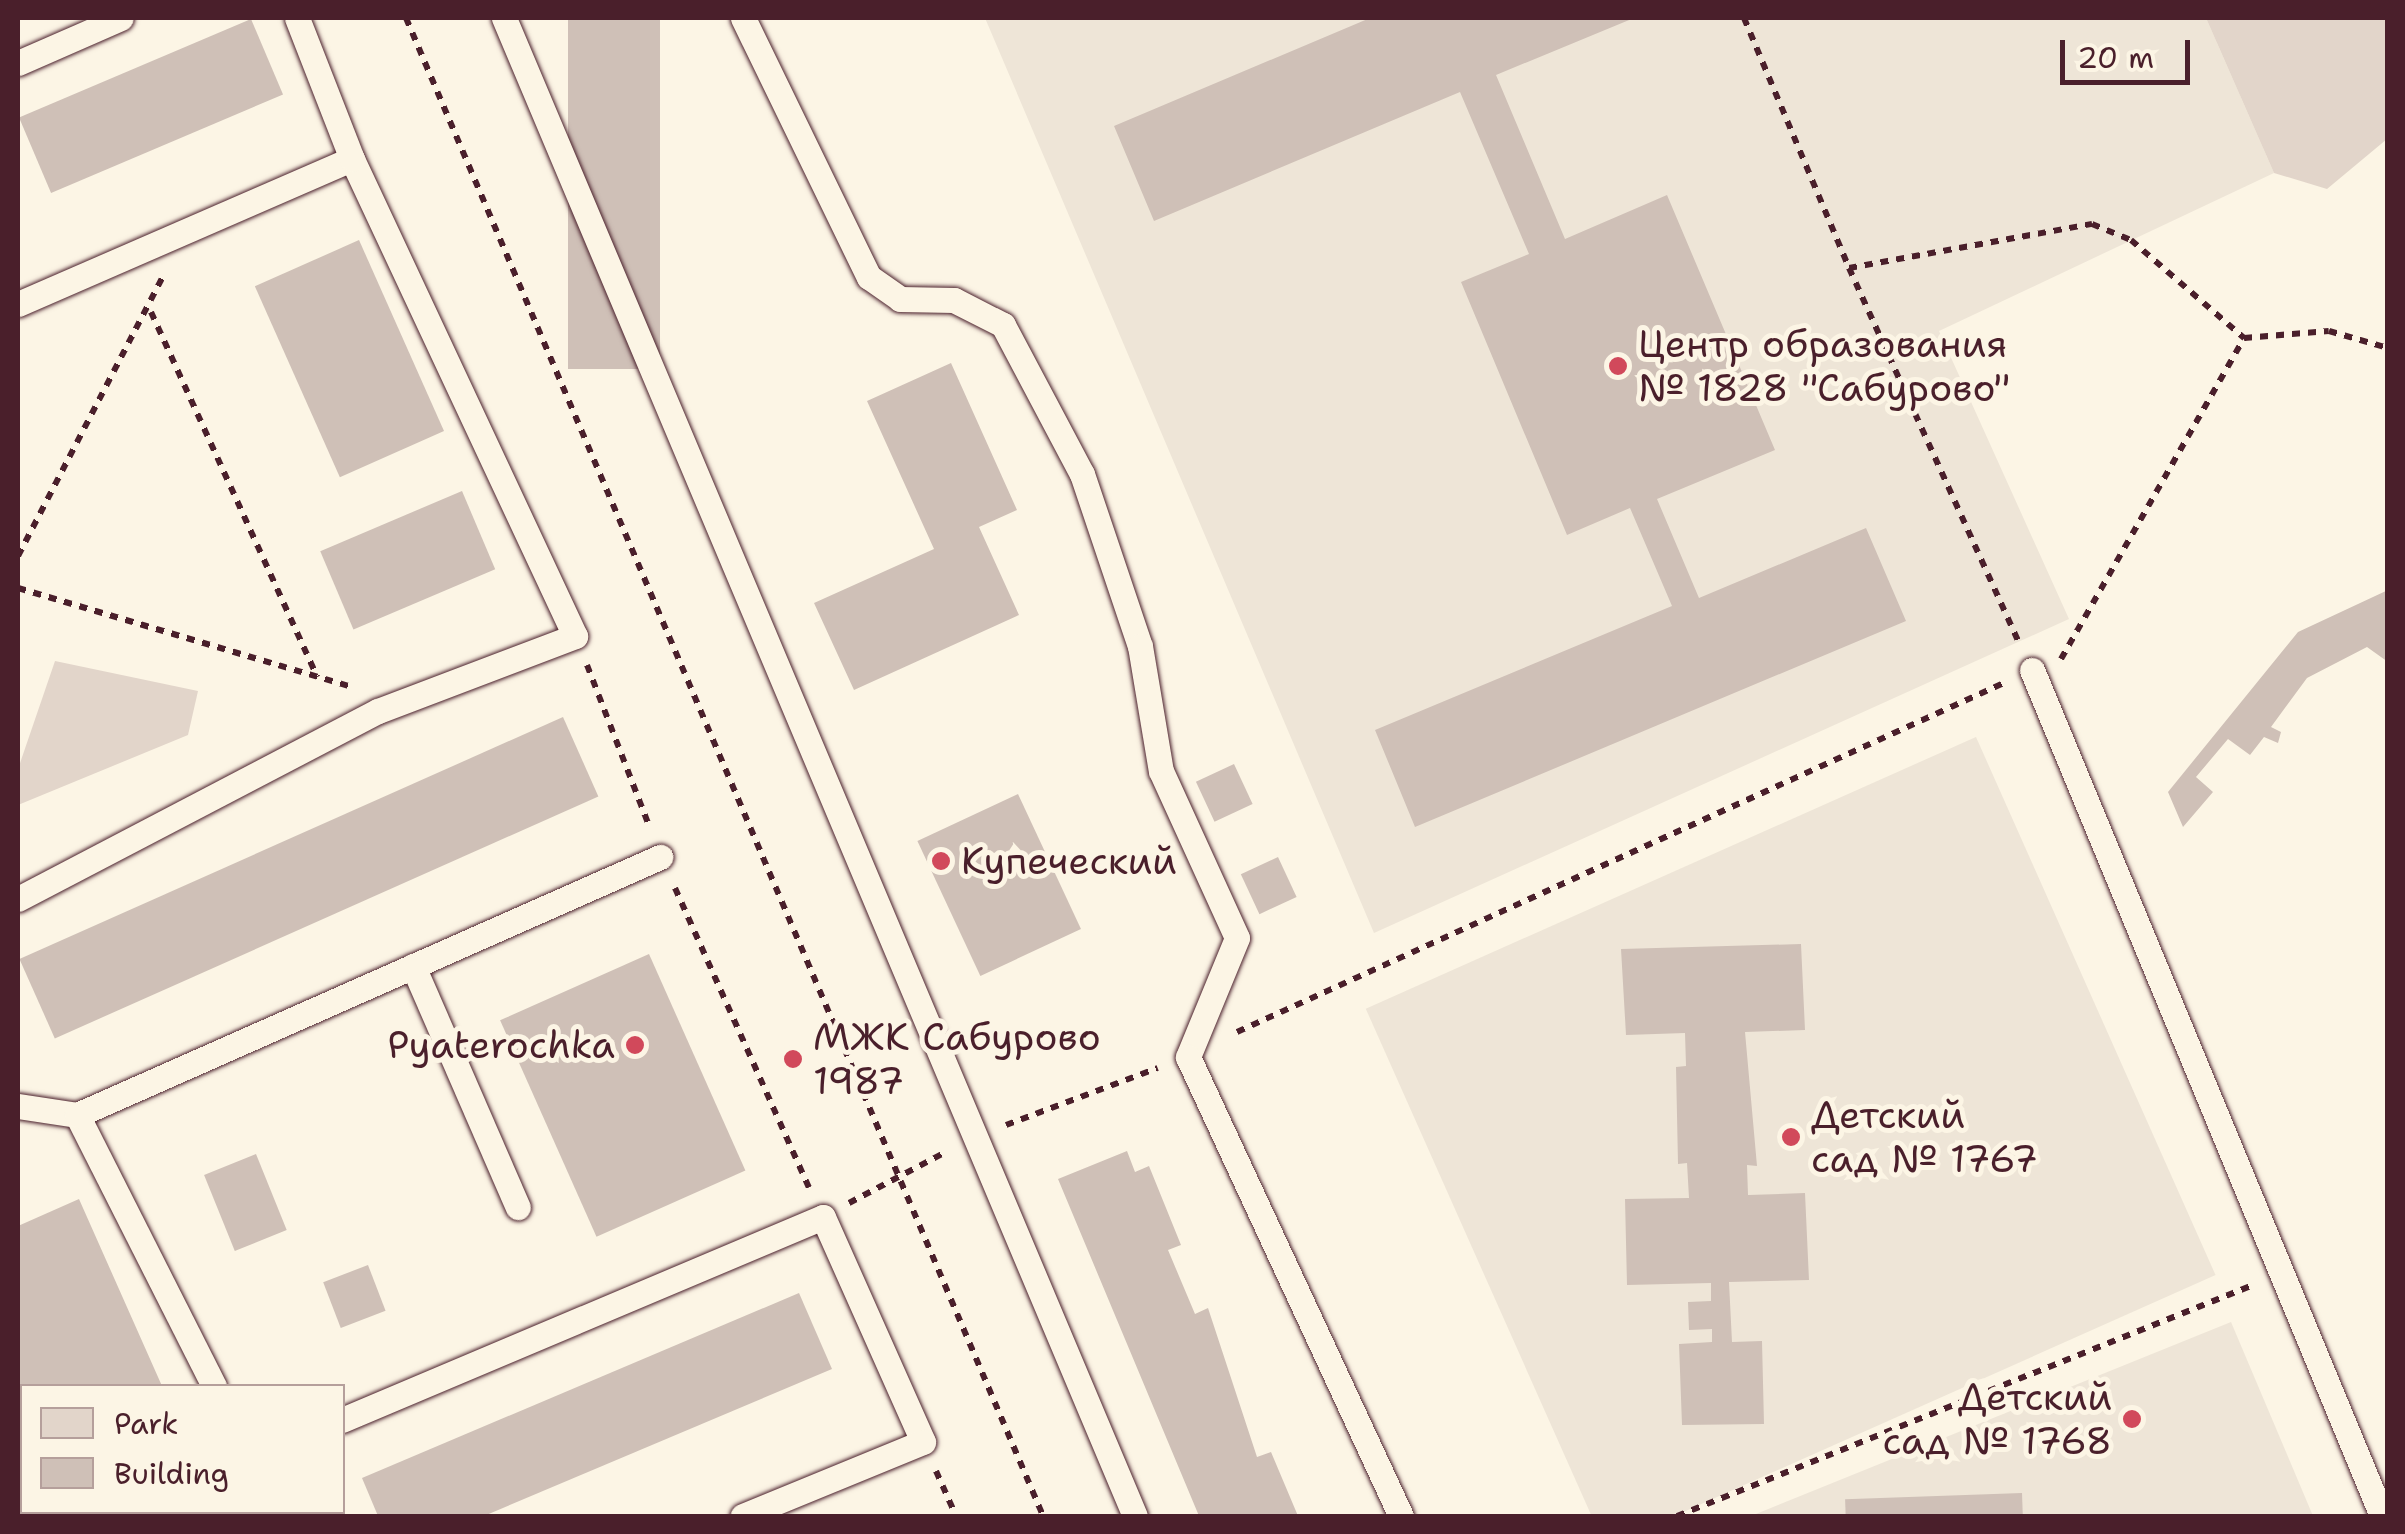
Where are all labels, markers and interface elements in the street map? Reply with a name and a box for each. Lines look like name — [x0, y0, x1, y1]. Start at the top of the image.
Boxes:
scale bar — [2065, 20, 2195, 82]
text: 20 m — [2077, 37, 2154, 78]
place label: Центр образования № 1828 "Сабурово" — [1638, 321, 2010, 410]
marker: Центр образования № 1828 "Сабурово" — [1607, 355, 1629, 377]
place label: Купеческий — [961, 838, 1177, 884]
marker: Купеческий — [930, 850, 952, 872]
place label: МЖК Сабурово 1987 — [813, 1014, 1101, 1104]
place label: Pyaterochka — [387, 1022, 615, 1068]
marker: Pyaterochka — [624, 1034, 646, 1056]
marker: МЖК Сабурово 1987 — [782, 1048, 804, 1070]
place label: Детский сад № 1767 — [1811, 1092, 2038, 1182]
marker: Детский сад № 1767 — [1780, 1126, 1802, 1148]
place label: Детский сад № 1768 — [1882, 1374, 2112, 1464]
legend — [20, 1384, 345, 1514]
text: Park — [114, 1403, 178, 1444]
marker: Детский сад № 1768 — [2121, 1408, 2143, 1430]
text: Building — [114, 1453, 229, 1494]

